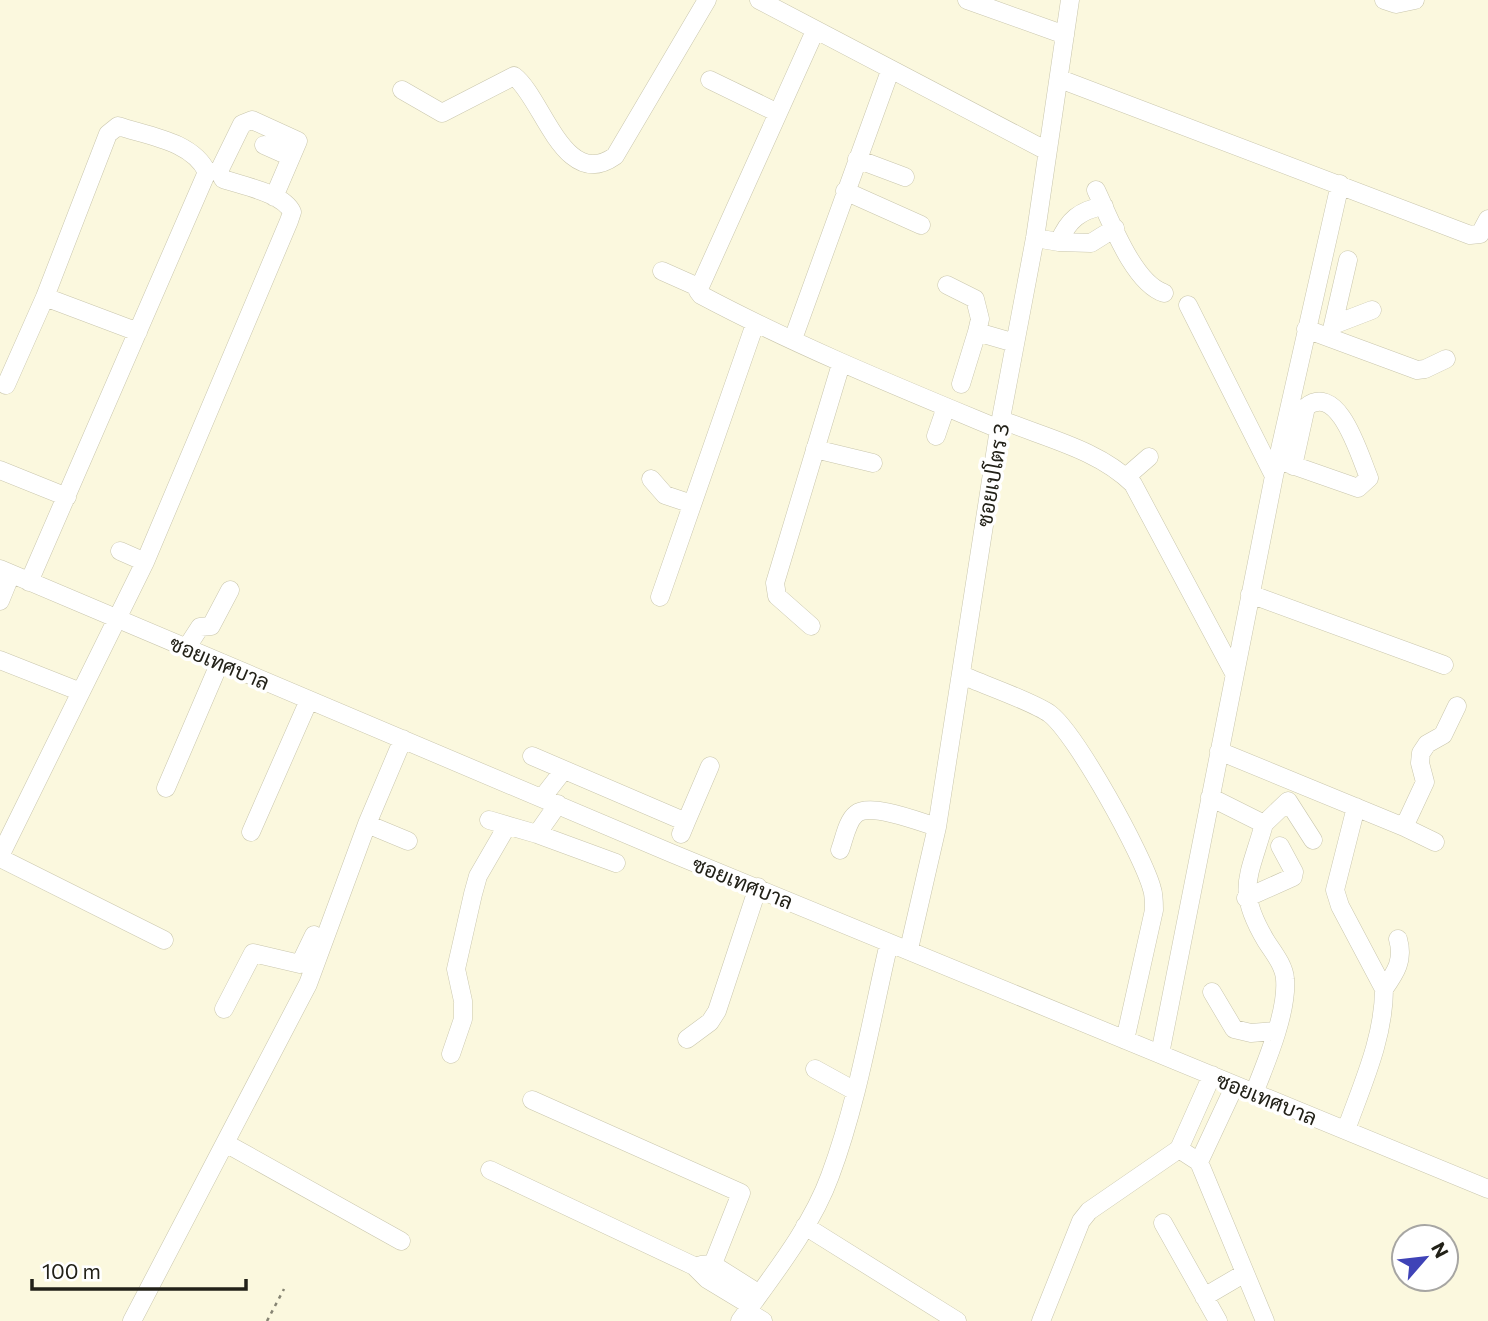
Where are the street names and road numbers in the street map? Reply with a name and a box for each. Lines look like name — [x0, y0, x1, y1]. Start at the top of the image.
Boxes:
street label: ซอยเปโตร 3 — [971, 421, 1013, 529]
street label: ซอยเทศบาล — [166, 630, 274, 694]
street label: ซอยเทศบาล — [689, 851, 797, 913]
street label: ซอยเทศบาล — [1213, 1067, 1321, 1129]

